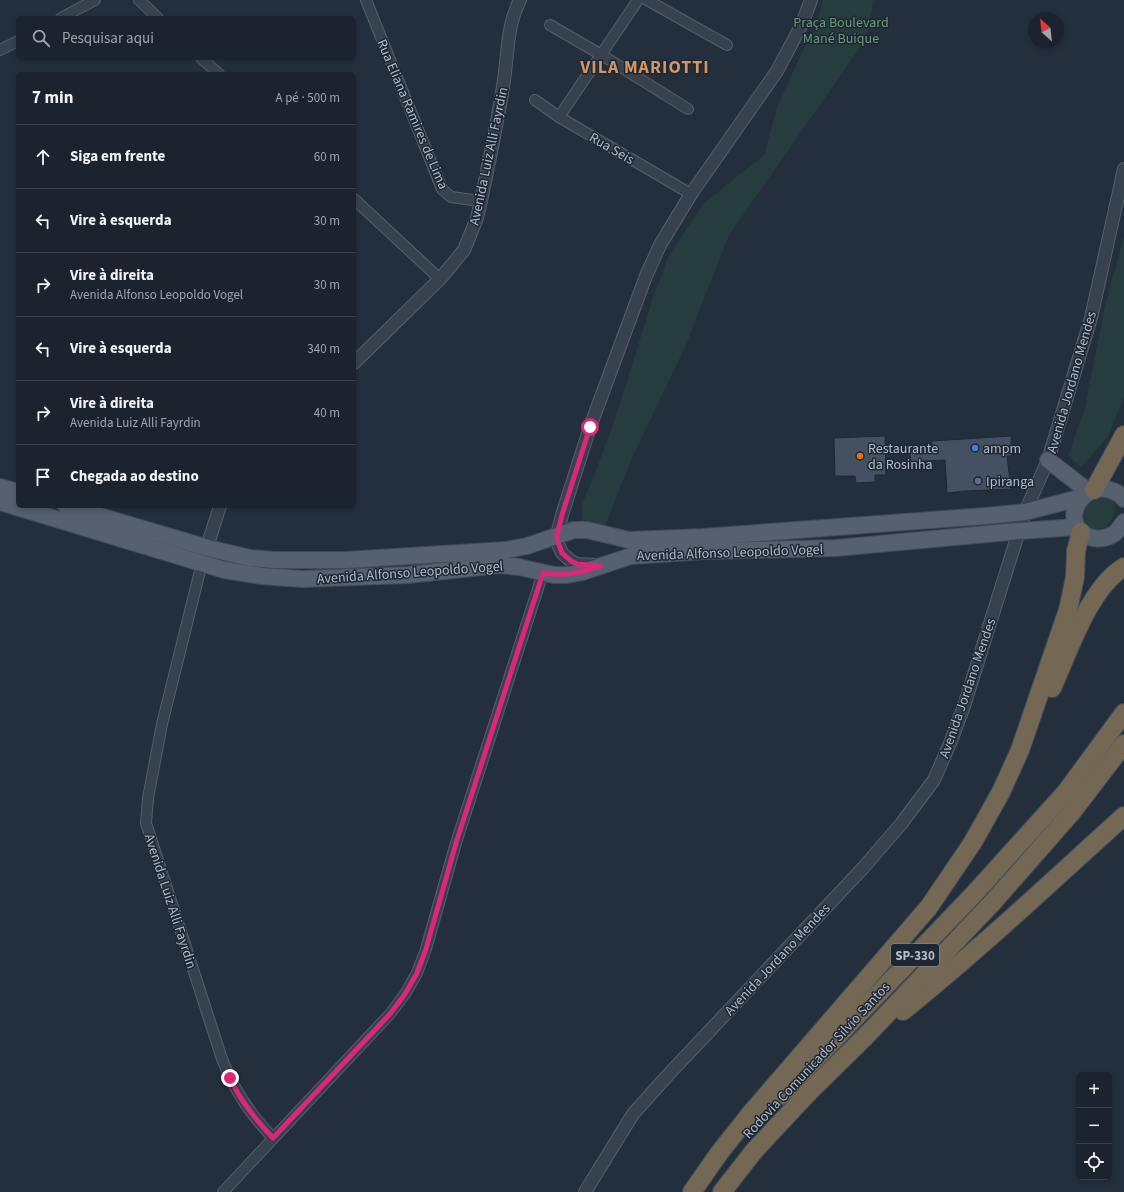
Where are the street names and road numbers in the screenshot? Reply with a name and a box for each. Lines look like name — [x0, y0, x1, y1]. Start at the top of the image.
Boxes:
street label: Rua Eliana Ramires de Lima — [371, 36, 453, 192]
street label: Avenida Luiz Alli Fayrdin — [465, 85, 513, 227]
street label: Rua Seis — [585, 128, 638, 170]
street label: Avenida Jordano Mendes — [1042, 309, 1102, 456]
street label: Avenida Alfonso Leopoldo Vogel — [636, 540, 824, 566]
street label: Avenida Alfonso Leopoldo Vogel — [316, 556, 504, 589]
street label: Avenida Jordano Mendes — [935, 615, 1001, 761]
street label: Avenida Luiz Alli Fayrdin — [139, 831, 201, 971]
street label: Avenida Jordano Mendes — [720, 899, 835, 1020]
road number: SP-330 — [891, 944, 939, 966]
street label: Rodovia Comunicador Silvio Santos — [739, 978, 895, 1143]

